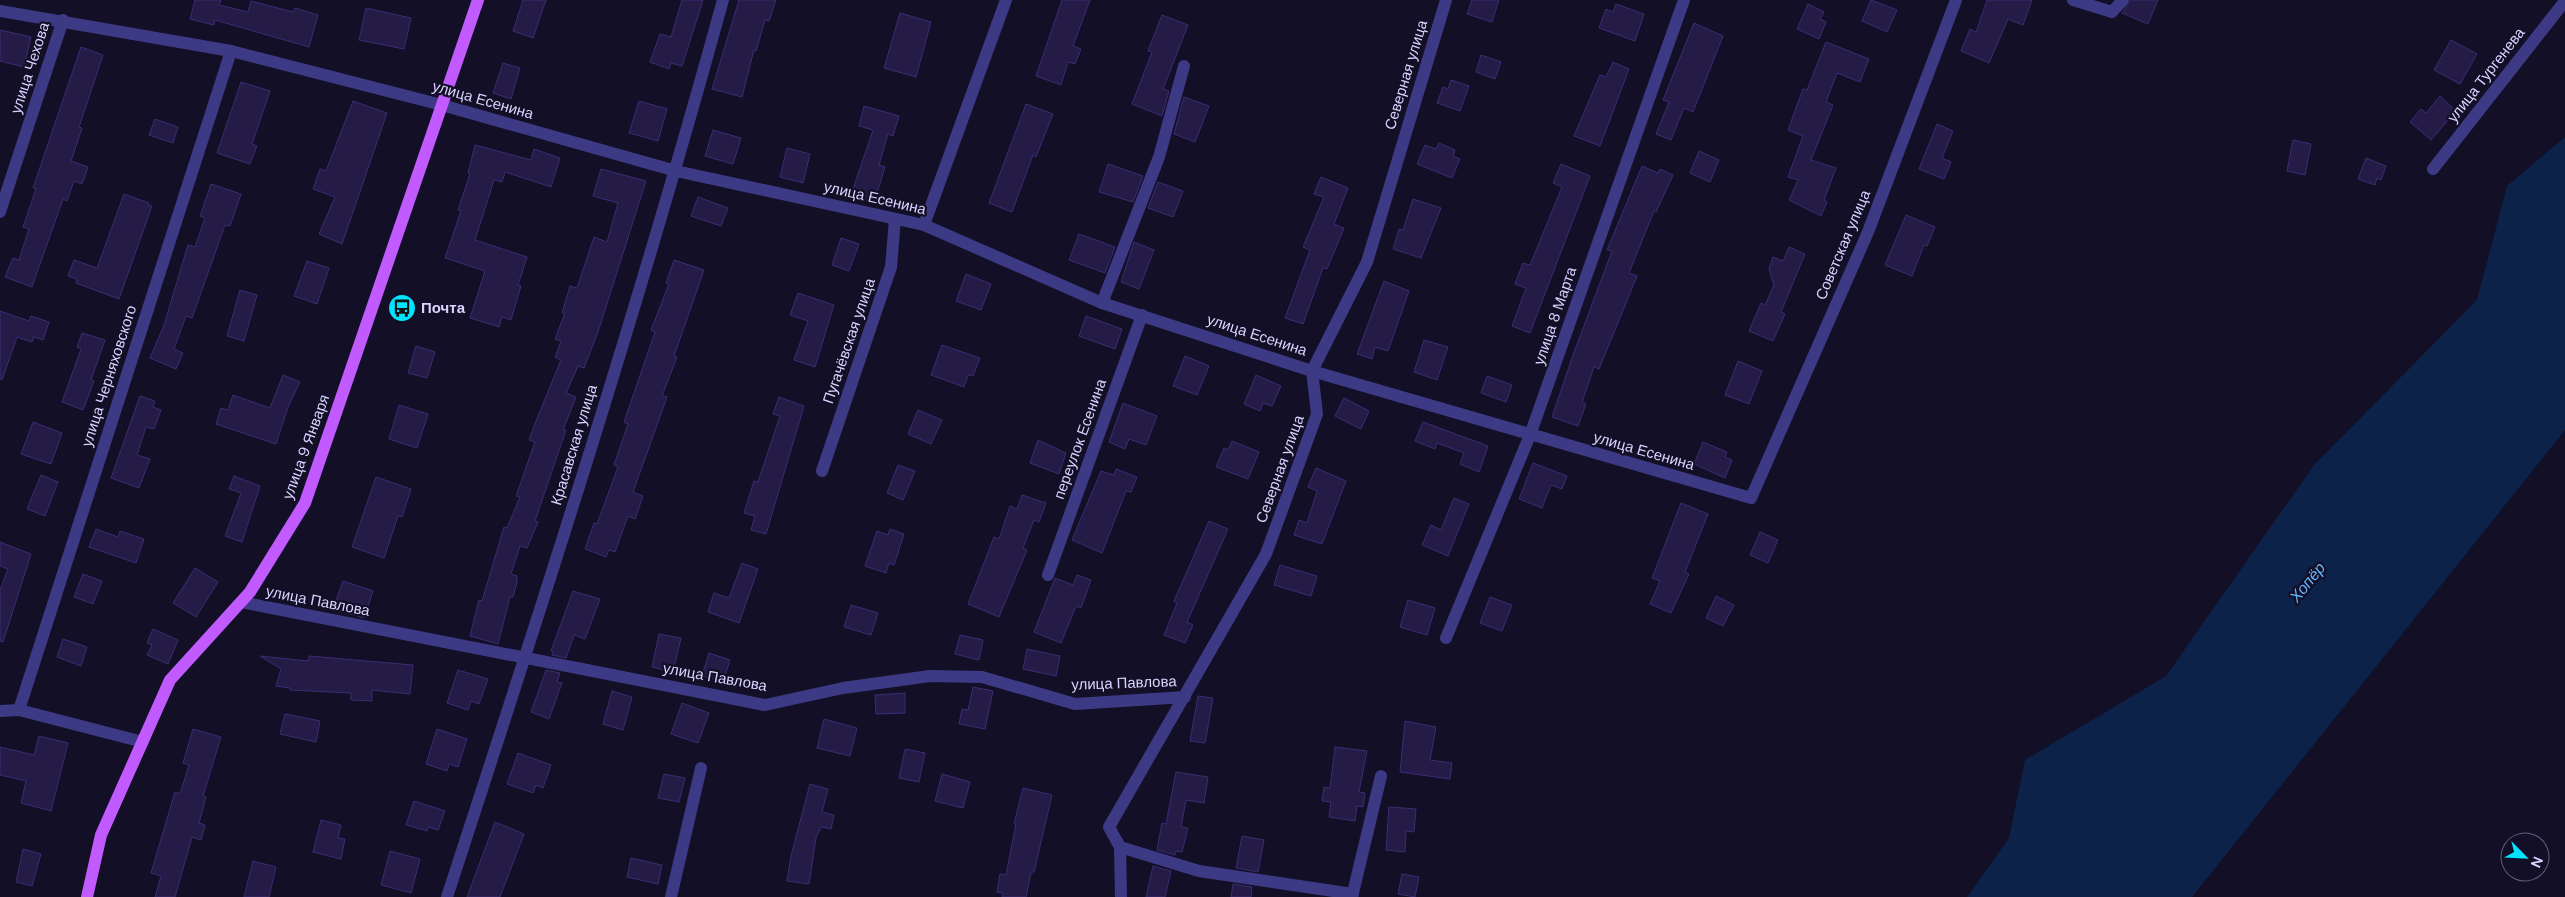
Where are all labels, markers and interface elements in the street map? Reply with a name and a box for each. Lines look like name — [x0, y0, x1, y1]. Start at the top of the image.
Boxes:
street label: Северная улица — [1380, 17, 1432, 132]
street label: улица Чехова — [6, 19, 54, 116]
street label: улица Тургенева — [2443, 23, 2530, 127]
street label: улица Есенина — [430, 76, 536, 124]
street label: улица Есенина — [822, 177, 929, 220]
street label: Советская улица — [1811, 186, 1875, 303]
street label: улица 8 Марта — [1529, 264, 1581, 368]
street label: Пугачёвская улица — [818, 275, 880, 406]
bus stop icon: Почта — [387, 293, 417, 323]
place label: Почта — [421, 298, 466, 318]
street label: улица Черняховского — [77, 303, 141, 449]
street label: улица Есенина — [1204, 309, 1310, 361]
street label: переулок Есенина — [1049, 375, 1111, 502]
street label: Красавская улица — [546, 382, 602, 508]
street label: улица 9 Января — [278, 392, 334, 502]
street label: Северная улица — [1251, 412, 1309, 526]
street label: улица Есенина — [1591, 427, 1697, 475]
water label: Хопёр — [2284, 558, 2330, 608]
street label: улица Павлова — [264, 581, 372, 621]
street label: улица Павлова — [661, 658, 769, 696]
street label: улица Павлова — [1071, 671, 1178, 695]
north arrow — [2500, 832, 2550, 882]
text: N — [2527, 854, 2547, 871]

